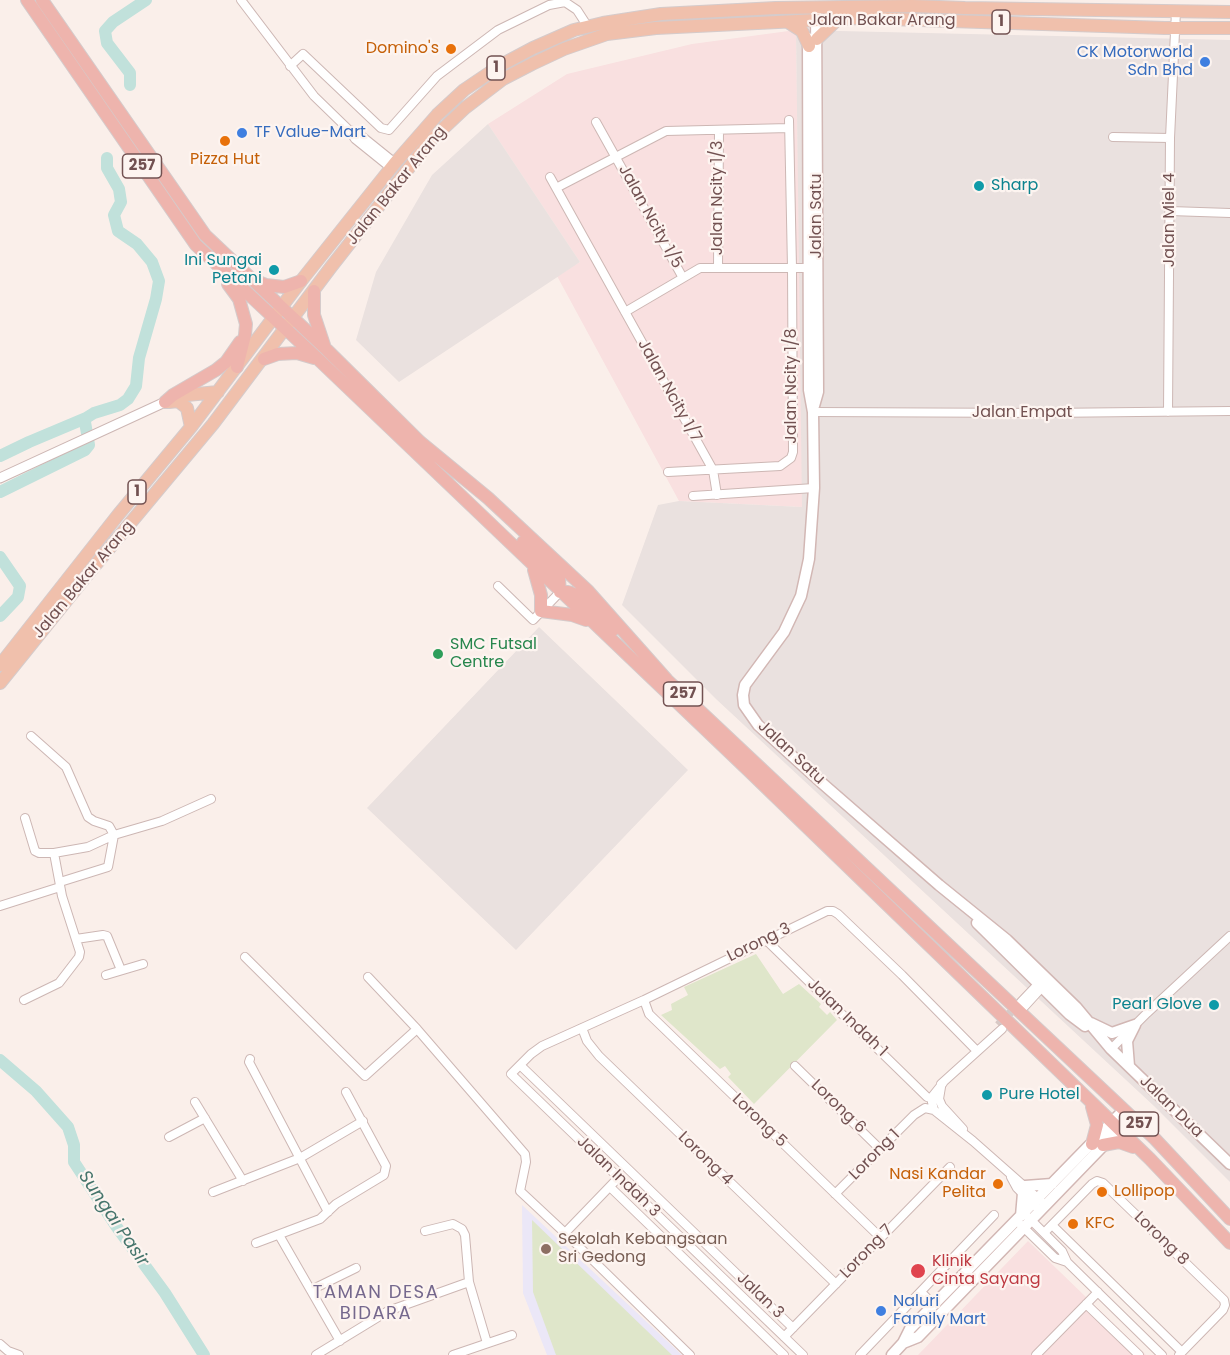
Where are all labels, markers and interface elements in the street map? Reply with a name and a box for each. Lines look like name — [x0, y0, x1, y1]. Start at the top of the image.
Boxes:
road number: 1 — [992, 10, 1010, 34]
street label: Jalan Bakar Arang — [808, 11, 956, 31]
place label: Domino's — [366, 39, 439, 59]
marker: Domino's — [444, 42, 458, 56]
place label: CK Motorworld Sdn Bhd — [1077, 43, 1193, 81]
marker: CK Motorworld Sdn Bhd — [1198, 55, 1212, 69]
road number: 1 — [487, 56, 505, 80]
place label: TF Value-Mart — [254, 123, 366, 143]
street label: Jalan Bakar Arang — [343, 123, 451, 249]
marker: TF Value-Mart — [235, 126, 249, 140]
marker: Pizza Hut — [218, 134, 232, 148]
street label: Jalan Ncity 1/3 — [708, 141, 728, 255]
place label: Pizza Hut — [190, 150, 260, 170]
road number: 257 — [122, 154, 162, 178]
street label: Jalan Ncity 1/5 — [614, 162, 686, 272]
street label: Jalan Miel 4 — [1160, 173, 1180, 267]
street label: Jalan Satu — [807, 174, 827, 258]
place label: Sharp — [991, 176, 1038, 196]
marker: Sharp — [972, 179, 986, 193]
place label: Ini Sungai Petani — [184, 251, 262, 289]
marker: Ini Sungai Petani — [267, 263, 281, 277]
street label: Jalan Ncity 1/8 — [782, 328, 802, 444]
street label: Jalan Ncity 1/7 — [633, 336, 705, 446]
street label: Jalan Empat — [972, 403, 1072, 423]
road number: 1 — [128, 480, 146, 504]
street label: Jalan Bakar Arang — [29, 517, 139, 643]
place label: SMC Futsal Centre — [450, 635, 537, 673]
marker: SMC Futsal Centre — [431, 647, 445, 661]
road number: 257 — [664, 682, 702, 706]
street label: Jalan Satu — [753, 717, 829, 789]
street label: Lorong 3 — [724, 919, 794, 967]
street label: Jalan Indah 1 — [803, 975, 891, 1061]
place label: Pearl Glove — [1112, 995, 1202, 1015]
marker: Pearl Glove — [1207, 998, 1221, 1012]
street label: Jalan Dua — [1135, 1072, 1207, 1142]
street label: Lorong 6 — [807, 1076, 869, 1138]
place label: Pure Hotel — [999, 1085, 1080, 1105]
marker: Pure Hotel — [980, 1088, 994, 1102]
street label: Lorong 5 — [728, 1090, 790, 1152]
road number: 257 — [1120, 1112, 1158, 1136]
street label: Lorong 1 — [846, 1126, 904, 1184]
street label: Lorong 4 — [674, 1128, 736, 1190]
street label: Jalan Indah 3 — [572, 1132, 664, 1222]
place label: Nasi Kandar Pelita — [889, 1165, 986, 1203]
water label: Sungai Pasir — [73, 1167, 153, 1271]
marker: Nasi Kandar Pelita — [991, 1177, 1005, 1191]
place label: Lollipop — [1114, 1182, 1175, 1202]
marker: Lollipop — [1095, 1185, 1109, 1199]
street label: Lorong 8 — [1130, 1208, 1192, 1270]
place label: KFC — [1085, 1214, 1115, 1234]
marker: KFC — [1066, 1217, 1080, 1231]
street label: Lorong 7 — [837, 1221, 897, 1283]
place label: Sekolah Kebangsaan Sri Gedong — [558, 1230, 727, 1268]
marker: Sekolah Kebangsaan Sri Gedong — [539, 1242, 553, 1256]
place label: Klinik Cinta Sayang — [932, 1252, 1041, 1290]
marker: Klinik Cinta Sayang — [909, 1262, 927, 1280]
street label: Jalan 3 — [732, 1269, 788, 1323]
district label: TAMAN DESA BIDARA — [313, 1282, 439, 1324]
place label: Naluri Family Mart — [893, 1292, 986, 1330]
marker: Naluri Family Mart — [874, 1304, 888, 1318]

